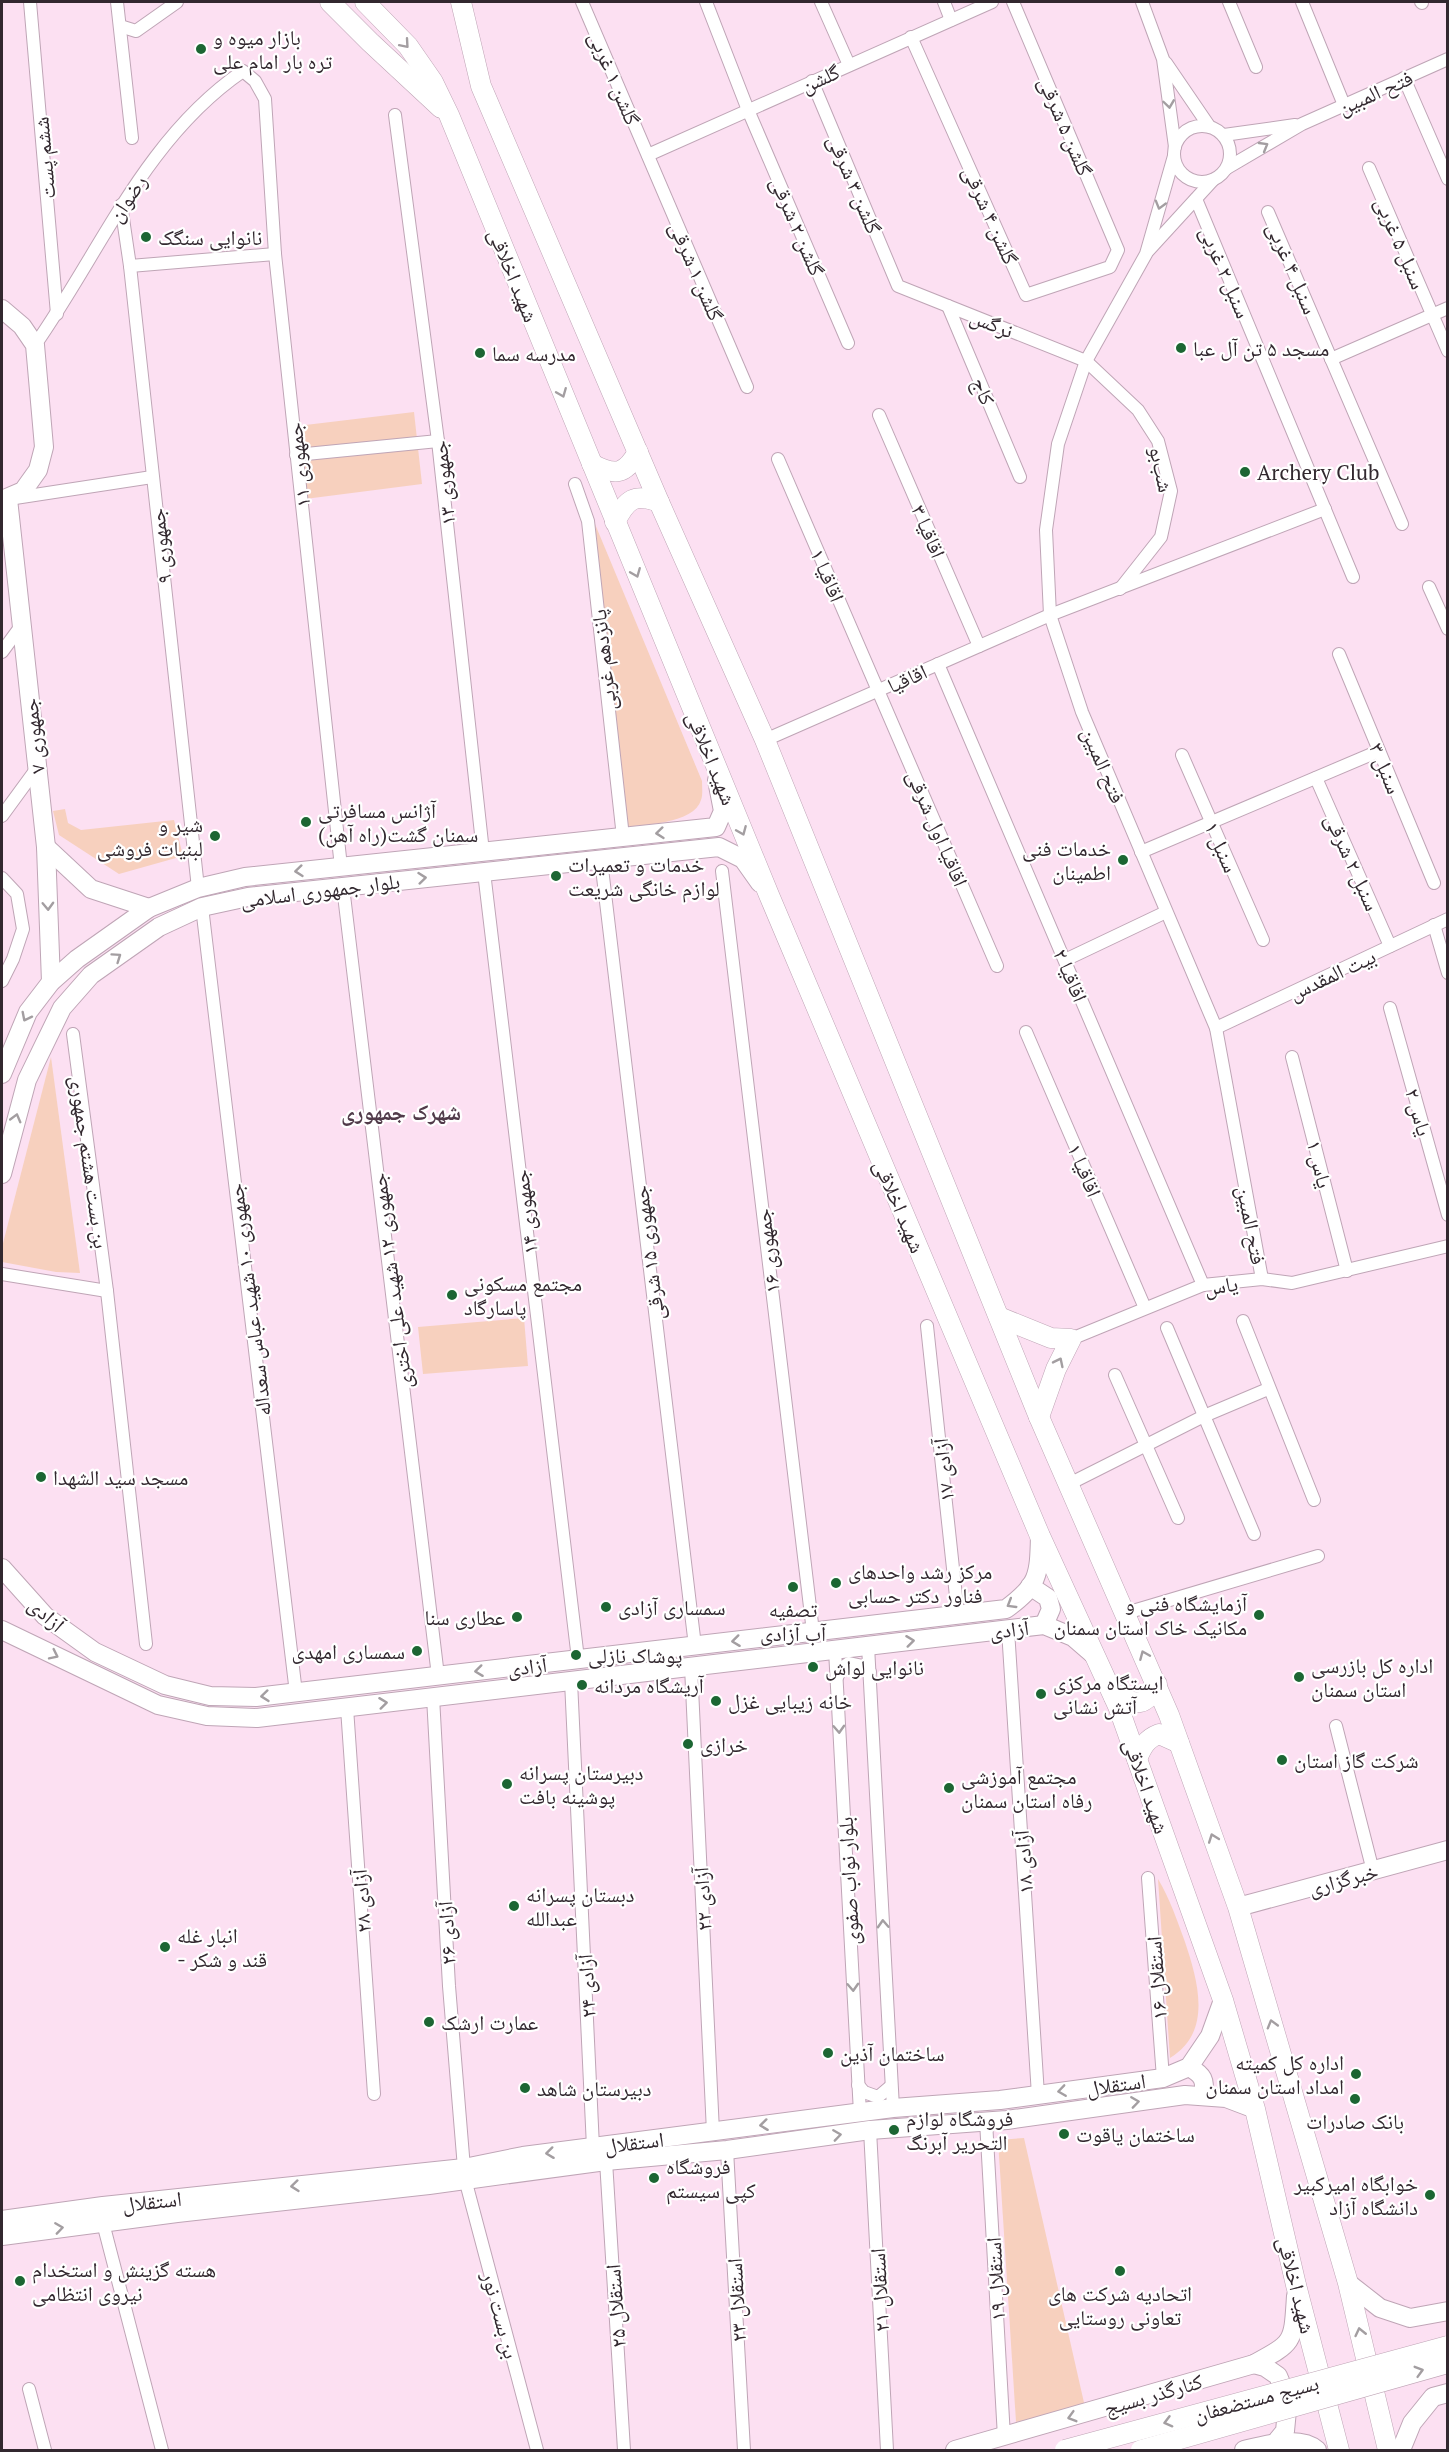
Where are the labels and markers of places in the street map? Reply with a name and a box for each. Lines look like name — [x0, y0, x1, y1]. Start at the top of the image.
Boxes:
place label: بازار میوه و تره بار امام علی — [213, 23, 332, 76]
marker: بازار میوه و تره بار امام علی — [194, 42, 208, 56]
place label: نانوایی سنگک — [158, 223, 262, 251]
marker: نانوایی سنگک — [139, 230, 153, 244]
place label: مسجد ۵ تن آل عبا — [1193, 334, 1329, 362]
place label: مدرسه سما — [492, 339, 576, 367]
marker: مسجد ۵ تن آل عبا — [1174, 341, 1188, 355]
marker: مدرسه سما — [473, 346, 487, 360]
place label: Archery Club — [1257, 458, 1380, 486]
marker: Archery Club — [1238, 465, 1252, 479]
place label: آژانس مسافرتی سمنان گشت(راه آهن) — [318, 796, 478, 848]
place label: شیر و لبنیات فروشی — [97, 810, 203, 862]
marker: آژانس مسافرتی سمنان گشت(راه آهن) — [299, 815, 313, 829]
marker: شیر و لبنیات فروشی — [208, 829, 222, 843]
place label: خدمات فنی اطمینان — [1022, 834, 1111, 886]
place label: خدمات و تعمیرات لوازم خانگی شریعت — [568, 850, 720, 903]
marker: خدمات فنی اطمینان — [1116, 853, 1130, 867]
marker: خدمات و تعمیرات لوازم خانگی شریعت — [549, 869, 563, 883]
place label: مجتمع مسکونی پاسارگاد — [464, 1269, 582, 1321]
marker: مجتمع مسکونی پاسارگاد — [445, 1288, 459, 1302]
place label: مسجد سید الشهدا — [53, 1463, 188, 1491]
marker: مسجد سید الشهدا — [34, 1470, 48, 1484]
place label: مرکز رشد واحدهای فناور دکتر حسابی — [848, 1557, 992, 1609]
marker: مرکز رشد واحدهای فناور دکتر حسابی — [829, 1576, 843, 1590]
marker: تصفیه آب آزادی — [786, 1580, 800, 1594]
place label: آزمایشگاه فنی و مکانیک خاک استان سمنان — [1053, 1589, 1248, 1641]
place label: سمساری آزادی — [618, 1593, 726, 1621]
place label: تصفیه آب آزادی — [760, 1595, 827, 1647]
marker: سمساری آزادی — [599, 1600, 613, 1614]
place label: عطاری سنا — [424, 1603, 505, 1631]
marker: آزمایشگاه فنی و مکانیک خاک استان سمنان — [1252, 1608, 1266, 1622]
marker: عطاری سنا — [510, 1610, 524, 1624]
place label: سمساری امهدی — [292, 1637, 405, 1665]
place label: پوشاک نازلی — [588, 1641, 683, 1669]
marker: سمساری امهدی — [410, 1644, 424, 1658]
marker: پوشاک نازلی — [569, 1648, 583, 1662]
place label: اداره کل بازرسی استان سمنان — [1311, 1651, 1433, 1703]
place label: نانوایی لواش — [825, 1653, 924, 1681]
marker: نانوایی لواش — [806, 1660, 820, 1674]
place label: ایستگاه مرکزی آتش نشانی — [1053, 1668, 1164, 1720]
marker: اداره کل بازرسی استان سمنان — [1292, 1670, 1306, 1684]
place label: آریشگاه مردانه — [594, 1671, 705, 1699]
marker: آریشگاه مردانه — [575, 1678, 589, 1692]
place label: خانه زیبایی غزل — [728, 1687, 852, 1715]
marker: ایستگاه مرکزی آتش نشانی — [1034, 1687, 1048, 1701]
marker: خانه زیبایی غزل — [709, 1694, 723, 1708]
place label: خرازی — [700, 1730, 748, 1758]
marker: خرازی — [681, 1737, 695, 1751]
place label: شرکت گاز استان — [1294, 1746, 1419, 1774]
marker: شرکت گاز استان — [1275, 1753, 1289, 1767]
place label: دبیرستان پسرانه پوشینه بافت — [519, 1758, 644, 1810]
place label: مجتمع آموزشی رفاه استان سمنان — [961, 1762, 1092, 1814]
marker: دبیرستان پسرانه پوشینه بافت — [500, 1777, 514, 1791]
marker: مجتمع آموزشی رفاه استان سمنان — [942, 1781, 956, 1795]
place label: دبستان پسرانه عبدالله — [526, 1880, 635, 1932]
marker: دبستان پسرانه عبدالله — [507, 1899, 521, 1913]
place label: انبار غله - قند و شکر — [177, 1921, 267, 1973]
marker: انبار غله - قند و شکر — [158, 1940, 172, 1954]
place label: عمارت ارشک — [441, 2008, 539, 2036]
marker: عمارت ارشک — [422, 2015, 436, 2029]
place label: ساختمان آذین — [840, 2039, 945, 2067]
marker: ساختمان آذین — [821, 2046, 835, 2060]
place label: اداره کل کمیته امداد استان سمنان — [1205, 2048, 1344, 2100]
marker: اداره کل کمیته امداد استان سمنان — [1349, 2067, 1363, 2081]
place label: دبیرستان شاهد — [537, 2074, 651, 2102]
marker: دبیرستان شاهد — [518, 2081, 532, 2095]
marker: بانک صادرات — [1348, 2092, 1362, 2106]
place label: فروشگاه لوازم التحریر آبرنگ — [906, 2104, 1013, 2156]
place label: بانک صادرات — [1306, 2107, 1404, 2135]
place label: ساختمان یاقوت — [1076, 2120, 1195, 2148]
marker: فروشگاه لوازم التحریر آبرنگ — [887, 2123, 901, 2137]
marker: ساختمان یاقوت — [1057, 2127, 1071, 2141]
place label: فروشگاه کپی سیستم — [666, 2152, 756, 2205]
place label: خوابگاه امیرکبیر دانشگاه آزاد — [1293, 2169, 1418, 2221]
marker: فروشگاه کپی سیستم — [647, 2171, 661, 2185]
marker: خوابگاه امیرکبیر دانشگاه آزاد — [1423, 2188, 1437, 2202]
place label: هسته گزینش و استخدام نیروی انتظامی — [32, 2255, 216, 2307]
marker: اتحادیه شرکت های تعاونی روستایی — [1113, 2264, 1127, 2278]
marker: هسته گزینش و استخدام نیروی انتظامی — [13, 2274, 27, 2288]
place label: اتحادیه شرکت های تعاونی روستایی — [1048, 2279, 1192, 2331]

